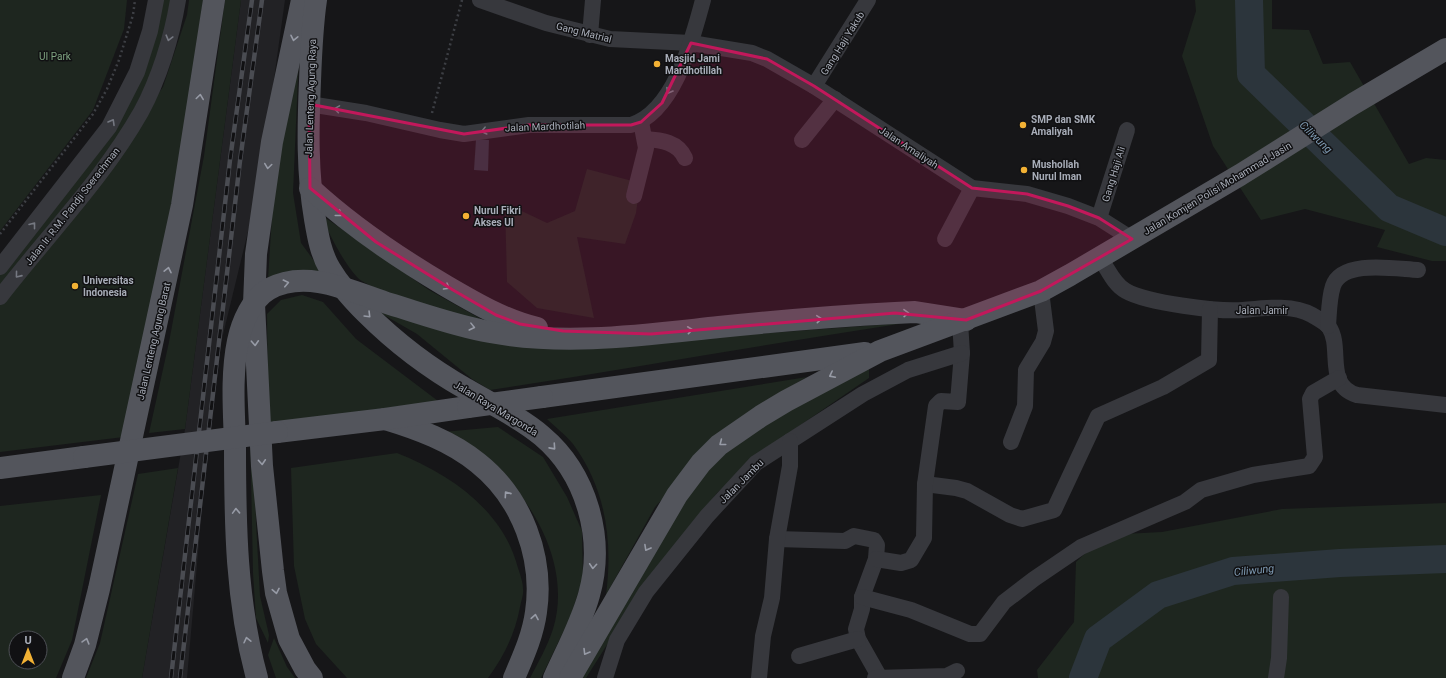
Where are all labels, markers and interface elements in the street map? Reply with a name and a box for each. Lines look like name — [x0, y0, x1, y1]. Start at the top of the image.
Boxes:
street label: Gang Haji Yakub — [818, 9, 867, 77]
street label: Gang Matrial — [555, 20, 613, 45]
one-way arrow — [165, 34, 174, 41]
one-way arrow — [290, 35, 299, 41]
street label: Jalan Lenteng Agung Raya — [303, 39, 318, 157]
park label: UI Park — [39, 51, 72, 62]
place label: Masjid Jami Mardhotillah — [665, 53, 722, 76]
marker: Masjid Jami Mardhotillah — [652, 59, 662, 69]
one-way arrow — [666, 87, 673, 94]
one-way arrow — [195, 94, 204, 100]
one-way arrow — [334, 105, 341, 114]
place label: SMP dan SMK Amaliyah — [1031, 114, 1096, 137]
one-way arrow — [107, 119, 114, 126]
water label: Ciliwung — [1297, 119, 1335, 156]
street label: Jalan Mardhotilah — [505, 120, 585, 133]
marker: SMP dan SMK Amaliyah — [1018, 120, 1028, 130]
street label: Jalan Amaliyah — [877, 124, 940, 171]
one-way arrow — [481, 126, 487, 134]
street label: Jalan Komjen Polisi Mohammad Jasin — [1141, 140, 1293, 237]
street label: Jalan Ir. R.M. Pandji Soerachman — [23, 145, 122, 267]
street label: Gang Haji Ali — [1100, 145, 1127, 203]
place label: Mushollah Nurul Iman — [1032, 159, 1082, 182]
one-way arrow — [264, 162, 273, 169]
marker: Mushollah Nurul Iman — [1019, 165, 1029, 175]
place label: Nurul Fikri Akses UI — [474, 205, 521, 228]
one-way arrow — [334, 210, 342, 217]
marker: Nurul Fikri Akses UI — [461, 211, 471, 221]
one-way arrow — [28, 222, 35, 229]
one-way arrow — [164, 267, 172, 273]
one-way arrow — [15, 270, 22, 278]
place label: Universitas Indonesia — [83, 275, 134, 298]
one-way arrow — [282, 280, 289, 288]
marker: Universitas Indonesia — [70, 281, 80, 291]
street label: Jalan Lenteng Agung Barat — [135, 281, 172, 401]
one-way arrow — [443, 282, 450, 289]
street label: Jalan Jamir — [1236, 305, 1289, 316]
one-way arrow — [903, 308, 909, 317]
one-way arrow — [363, 310, 371, 318]
one-way arrow — [816, 314, 822, 323]
one-way arrow — [468, 323, 475, 331]
one-way arrow — [687, 326, 693, 335]
one-way arrow — [251, 340, 260, 346]
one-way arrow — [829, 370, 837, 378]
street label: Jalan Raya Margonda — [452, 379, 540, 438]
one-way arrow — [720, 439, 727, 446]
one-way arrow — [548, 442, 555, 449]
street label: Jalan Jambu — [717, 457, 766, 506]
one-way arrow — [257, 459, 266, 465]
one-way arrow — [504, 491, 512, 498]
one-way arrow — [232, 508, 240, 514]
one-way arrow — [644, 544, 651, 551]
water label: Ciliwung — [1233, 562, 1275, 579]
one-way arrow — [589, 563, 598, 569]
one-way arrow — [272, 588, 280, 594]
one-way arrow — [530, 614, 539, 620]
north arrow — [8, 630, 48, 670]
text: U — [24, 634, 32, 647]
one-way arrow — [244, 637, 252, 643]
one-way arrow — [81, 638, 90, 645]
one-way arrow — [583, 648, 590, 655]

